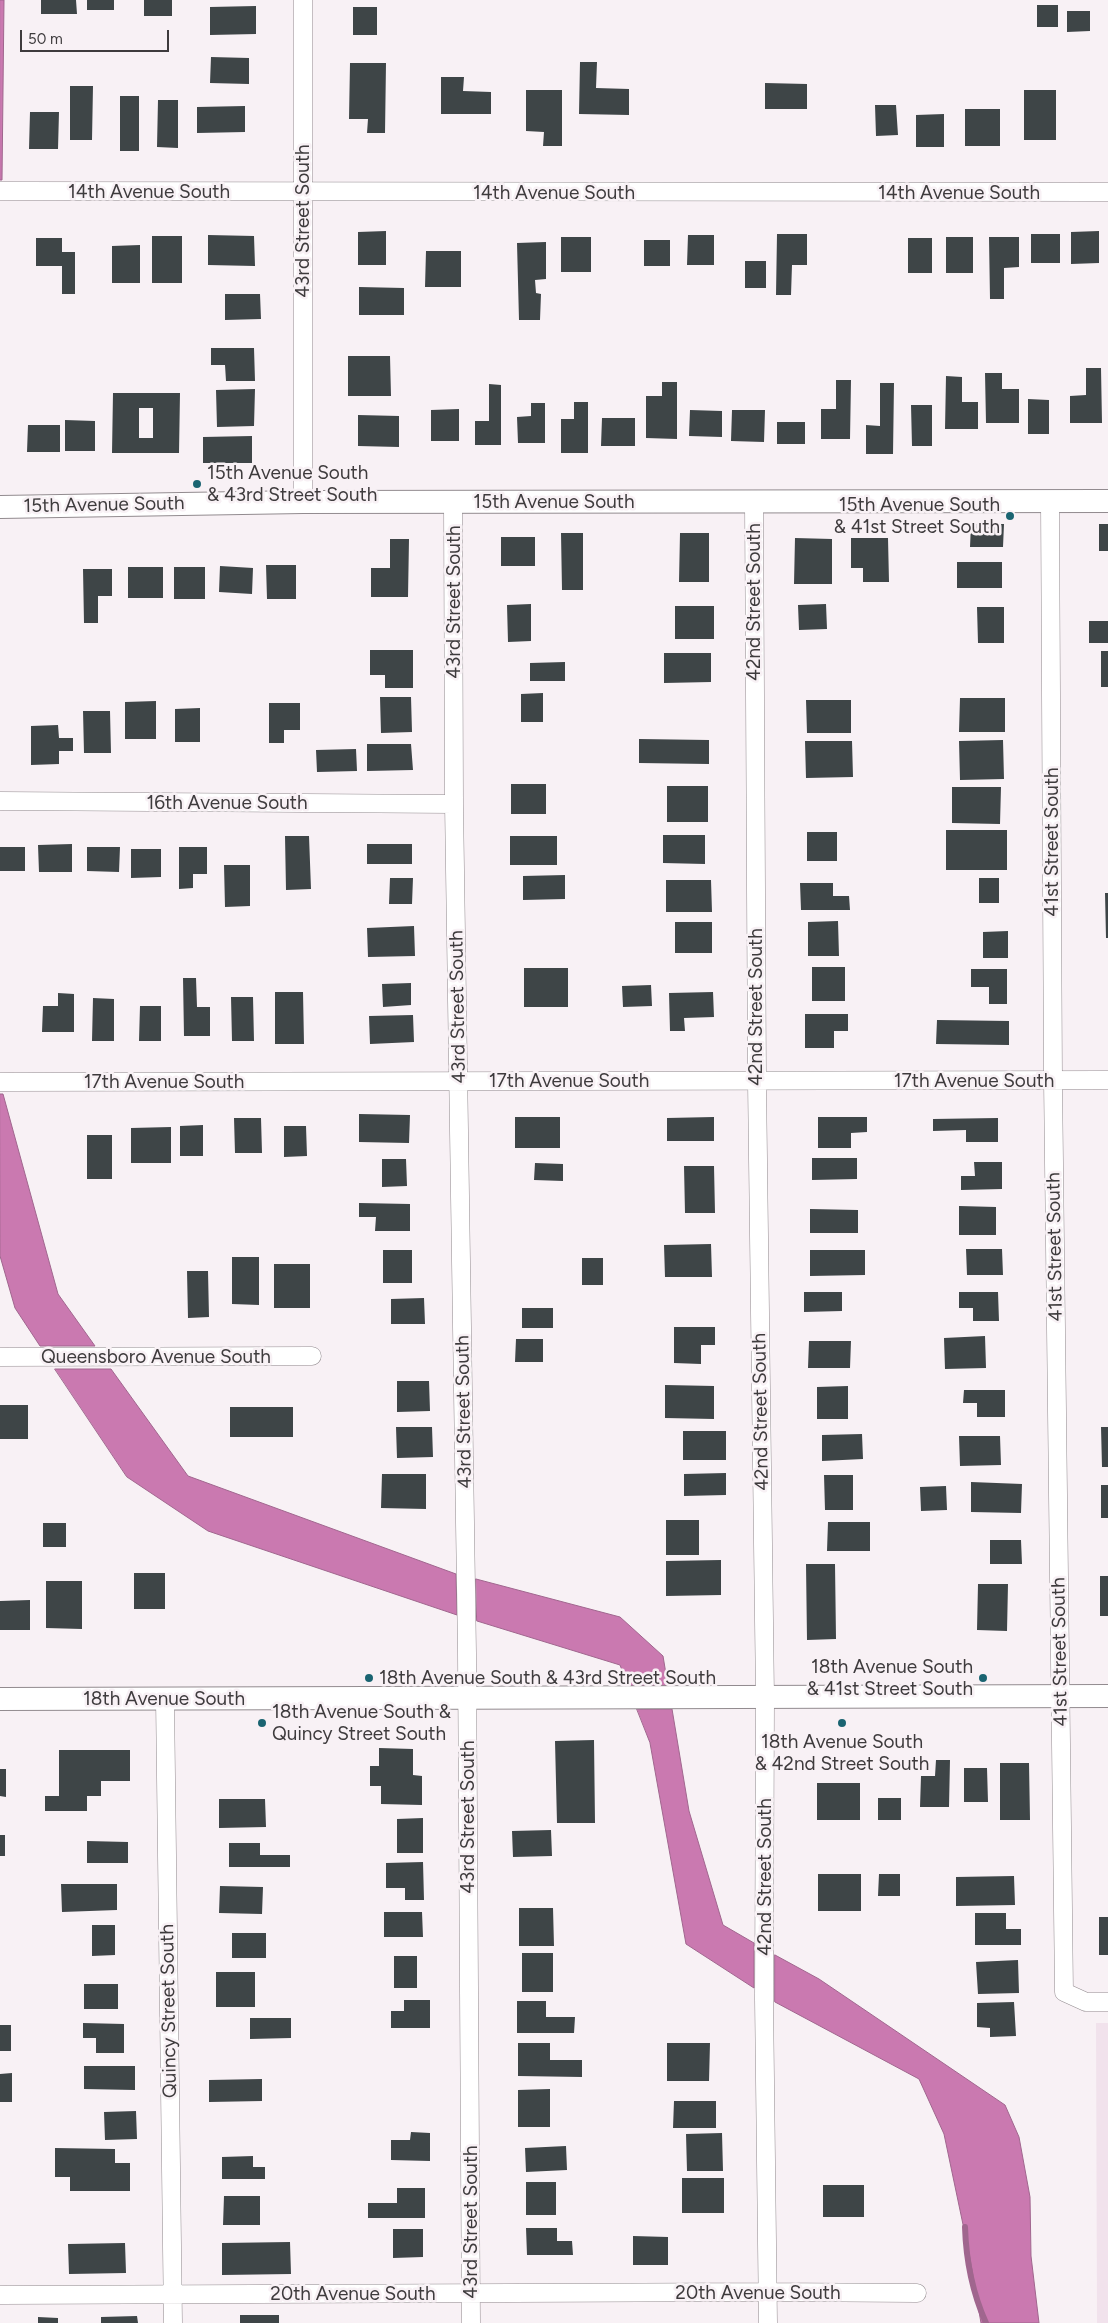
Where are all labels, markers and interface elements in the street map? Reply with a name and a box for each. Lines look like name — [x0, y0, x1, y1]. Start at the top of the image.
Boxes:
scale bar — [22, 20, 171, 52]
text: 50 m — [28, 30, 63, 48]
street label: 43rd Street South — [292, 144, 314, 298]
street label: 14th Avenue South — [68, 181, 230, 203]
street label: 14th Avenue South — [473, 182, 635, 204]
street label: 14th Avenue South — [878, 182, 1040, 204]
place label: 15th Avenue South & 43rd Street South — [207, 462, 377, 506]
marker: 15th Avenue South & 43rd Street South — [191, 478, 203, 490]
street label: 15th Avenue South — [473, 491, 635, 513]
street label: 15th Avenue South — [23, 492, 185, 518]
place label: 15th Avenue South & 41st Street South — [834, 494, 1000, 538]
marker: 15th Avenue South & 41st Street South — [1004, 510, 1016, 522]
street label: 42nd Street South — [743, 523, 765, 681]
street label: 43rd Street South — [443, 525, 465, 679]
street label: 41st Street South — [1041, 767, 1063, 917]
street label: 16th Avenue South — [146, 792, 308, 814]
street label: 42nd Street South — [745, 928, 767, 1086]
street label: 43rd Street South — [445, 930, 471, 1084]
street label: 17th Avenue South — [489, 1070, 649, 1092]
street label: 17th Avenue South — [894, 1070, 1054, 1092]
street label: 17th Avenue South — [84, 1071, 244, 1093]
street label: 41st Street South — [1042, 1172, 1068, 1322]
street label: 42nd Street South — [748, 1333, 774, 1491]
street label: 43rd Street South — [451, 1335, 477, 1489]
street label: Queensboro Avenue South — [41, 1346, 271, 1368]
street label: 41st Street South — [1047, 1577, 1073, 1727]
place label: 18th Avenue South & 41st Street South — [807, 1656, 973, 1700]
place label: 18th Avenue South & 43rd Street South — [379, 1667, 716, 1689]
marker: 18th Avenue South & 43rd Street South — [363, 1672, 375, 1684]
marker: 18th Avenue South & 41st Street South — [977, 1672, 989, 1684]
street label: 18th Avenue South — [83, 1688, 245, 1710]
place label: 18th Avenue South & Quincy Street South — [272, 1701, 451, 1745]
marker: 18th Avenue South & Quincy Street South — [256, 1717, 268, 1729]
marker: 18th Avenue South & 42nd Street South — [836, 1717, 848, 1729]
place label: 18th Avenue South & 42nd Street South — [755, 1731, 929, 1775]
street label: 43rd Street South — [457, 1740, 479, 1894]
street label: 42nd Street South — [754, 1798, 776, 1956]
street label: Quincy Street South — [156, 1924, 182, 2098]
street label: 43rd Street South — [460, 2145, 482, 2299]
street label: 20th Avenue South — [675, 2282, 841, 2304]
street label: 20th Avenue South — [270, 2283, 436, 2305]

